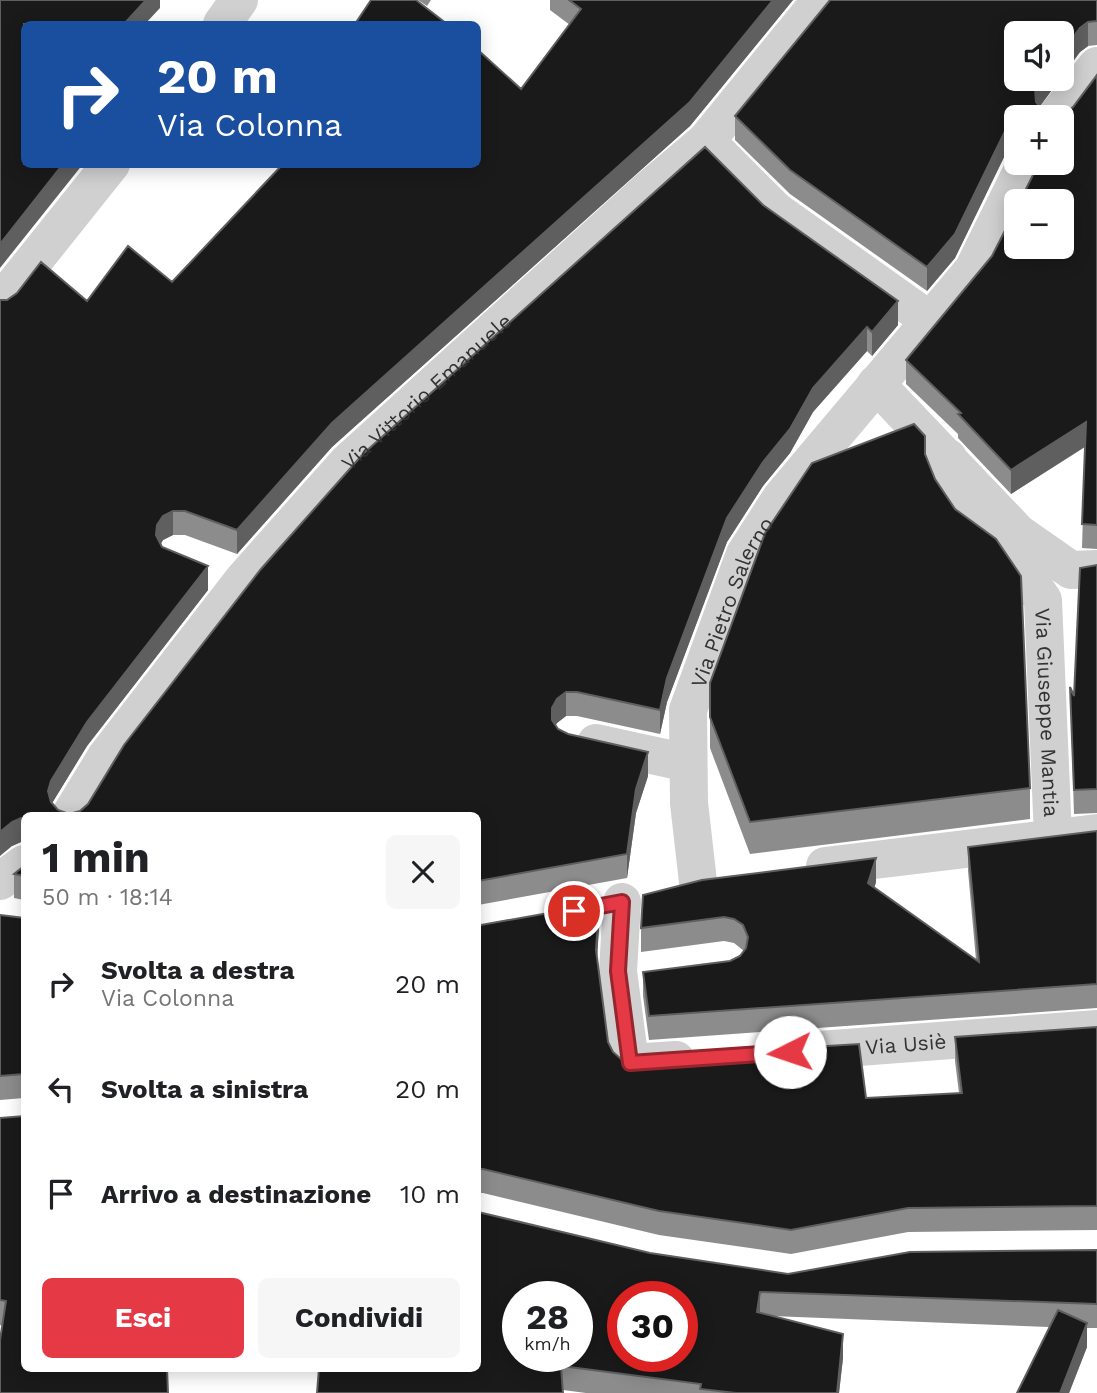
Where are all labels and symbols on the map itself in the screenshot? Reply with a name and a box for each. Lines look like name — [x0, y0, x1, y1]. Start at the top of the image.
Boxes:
street label: Via Vittorio Emanuele — [336, 308, 516, 475]
street label: Via Pietro Salerno — [685, 512, 778, 691]
street label: Via Giuseppe Mantia — [1031, 607, 1065, 818]
pin — [544, 881, 604, 941]
position arrow — [753, 1015, 827, 1089]
street label: Via Usiè — [864, 1028, 947, 1059]
speed limit sign: 30 — [607, 1281, 698, 1372]

